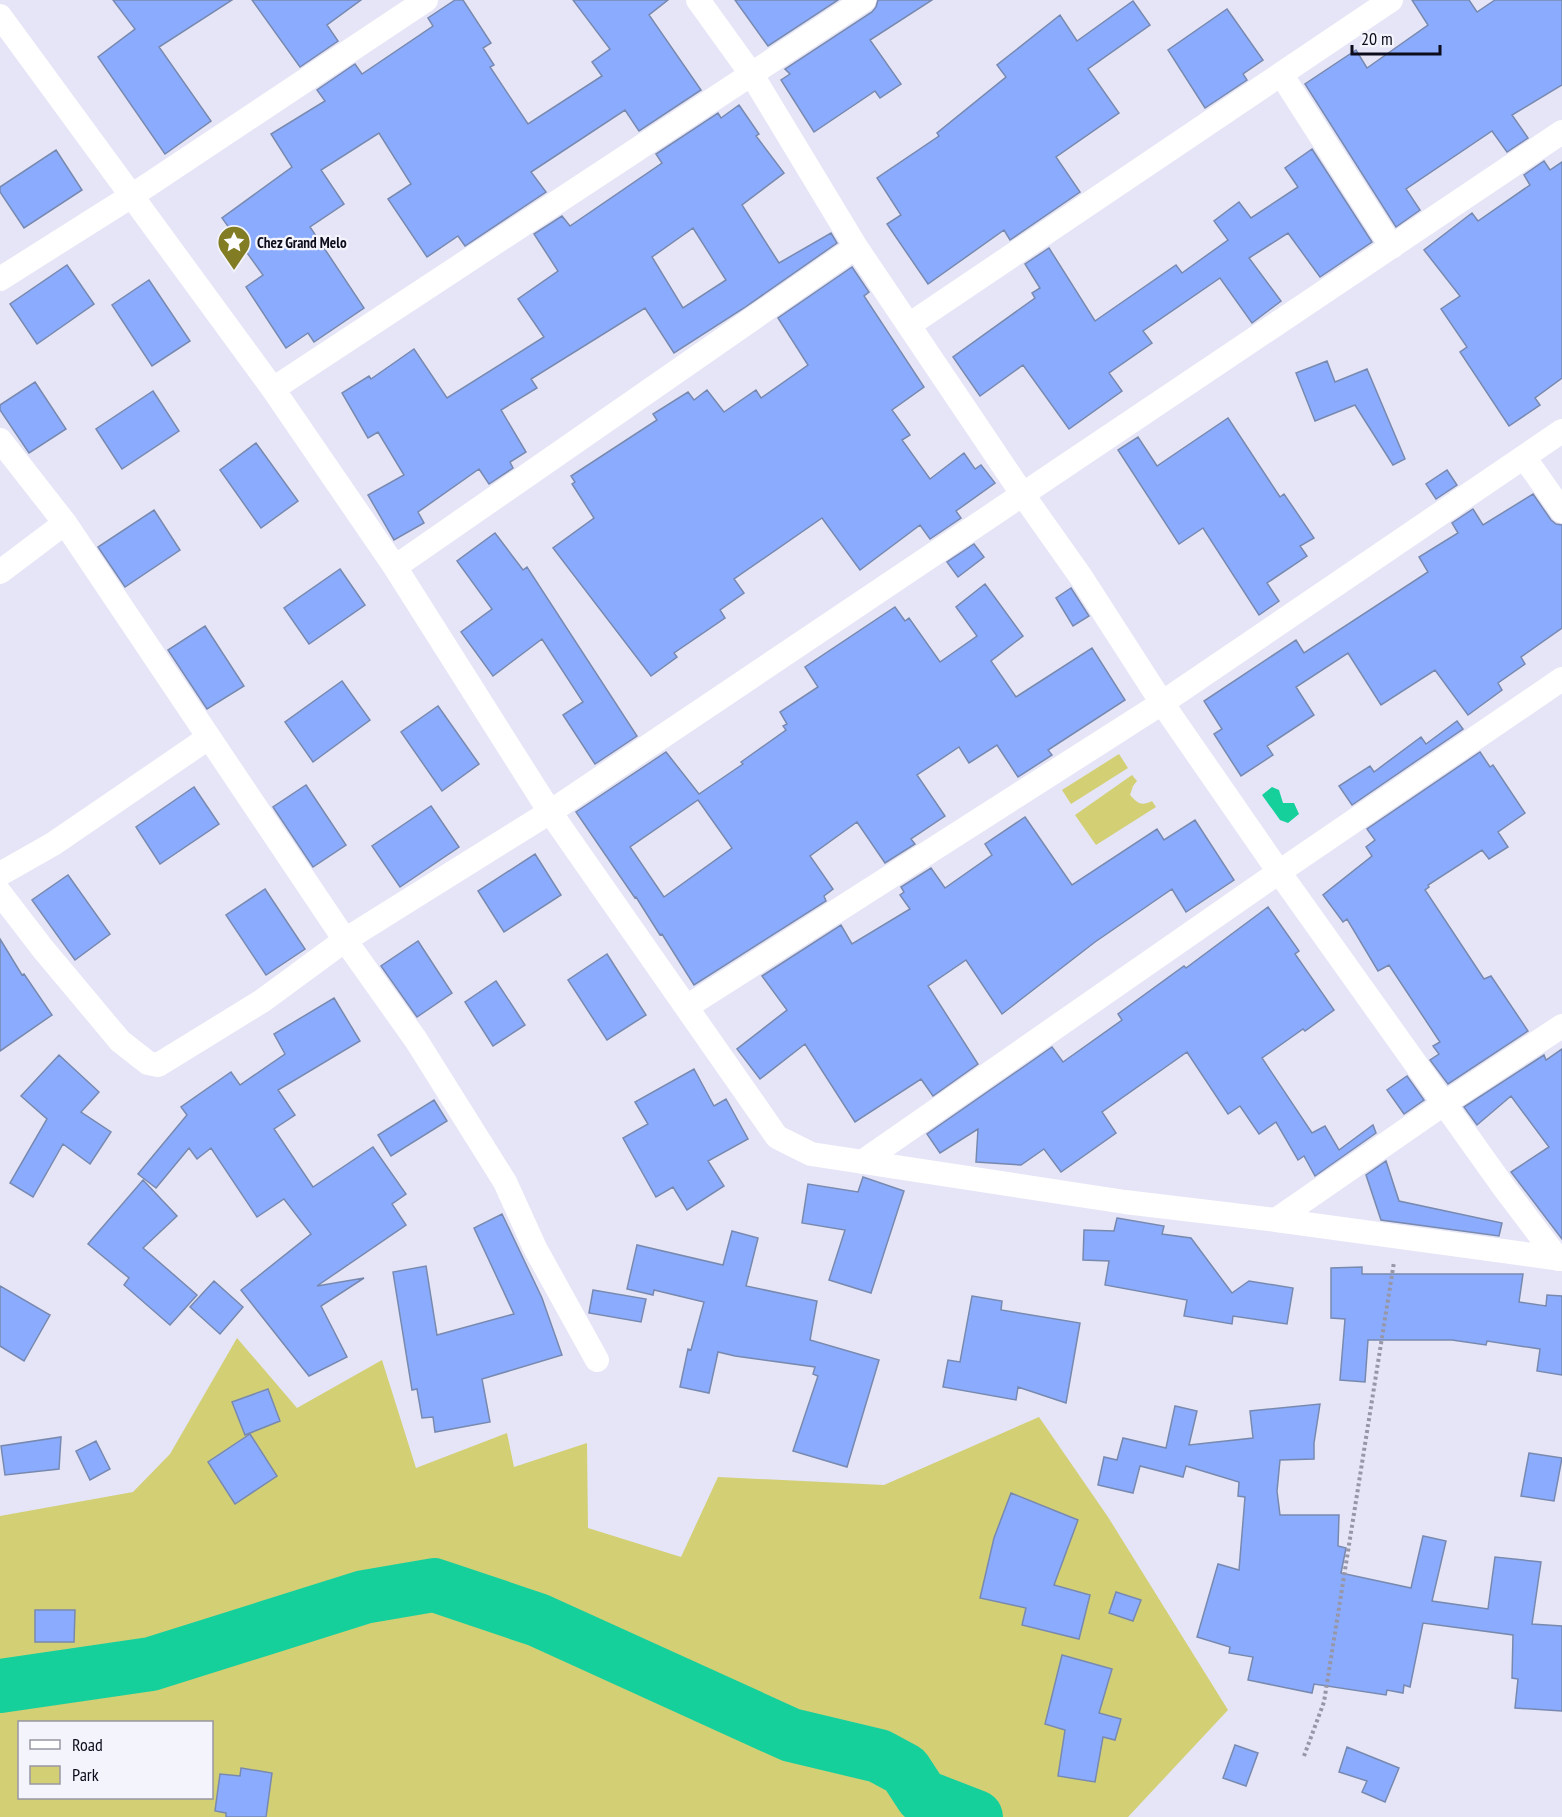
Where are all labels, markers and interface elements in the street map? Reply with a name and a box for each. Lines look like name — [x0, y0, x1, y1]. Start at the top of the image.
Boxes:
scale bar — [1352, 18, 1440, 56]
text: 20 m — [1361, 27, 1393, 50]
place icon: Chez Grand Melo — [216, 224, 252, 271]
place label: Chez Grand Melo — [257, 233, 347, 252]
legend — [18, 1721, 213, 1799]
text: Road — [72, 1733, 103, 1756]
text: Park — [72, 1763, 99, 1786]

